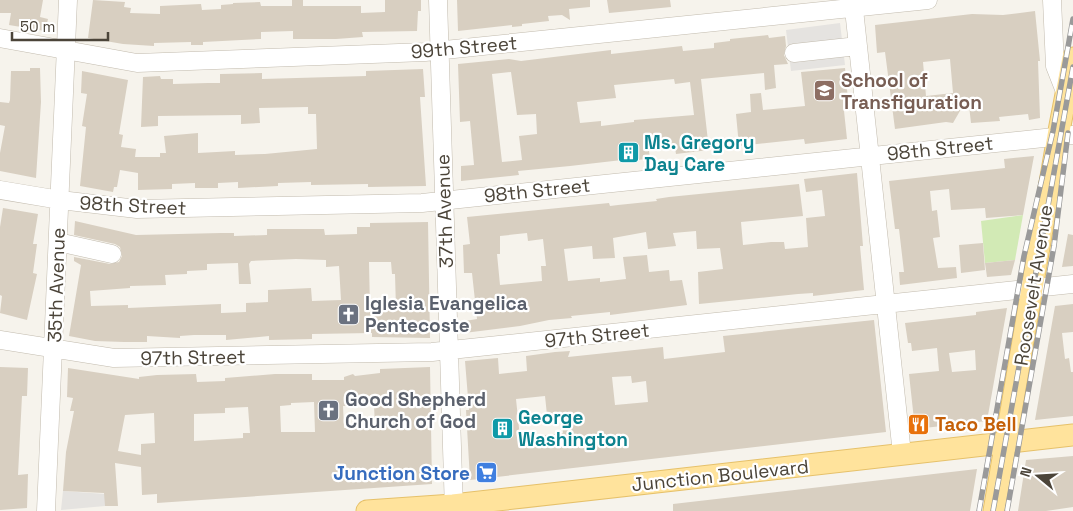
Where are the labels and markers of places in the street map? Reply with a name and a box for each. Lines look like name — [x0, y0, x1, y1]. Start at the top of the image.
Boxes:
place label: School of Transfiguration — [841, 68, 982, 115]
school or university icon: School of Transfiguration — [813, 79, 837, 103]
place label: Ms. Gregory Day Care — [644, 130, 754, 177]
building icon: Ms. Gregory Day Care — [616, 141, 640, 165]
place label: Iglesia Evangelica Pentecoste — [365, 291, 528, 338]
church icon: Iglesia Evangelica Pentecoste — [337, 302, 361, 326]
place label: Good Shepherd Church of God — [345, 387, 486, 434]
church icon: Good Shepherd Church of God — [317, 398, 341, 422]
place label: George Washington — [518, 405, 628, 452]
restaurant icon: Taco Bell — [907, 412, 931, 436]
place label: Taco Bell — [935, 412, 1017, 437]
building icon: George Washington — [490, 416, 514, 440]
place label: Junction Store — [333, 461, 470, 486]
supermarket icon: Junction Store — [474, 461, 498, 485]

